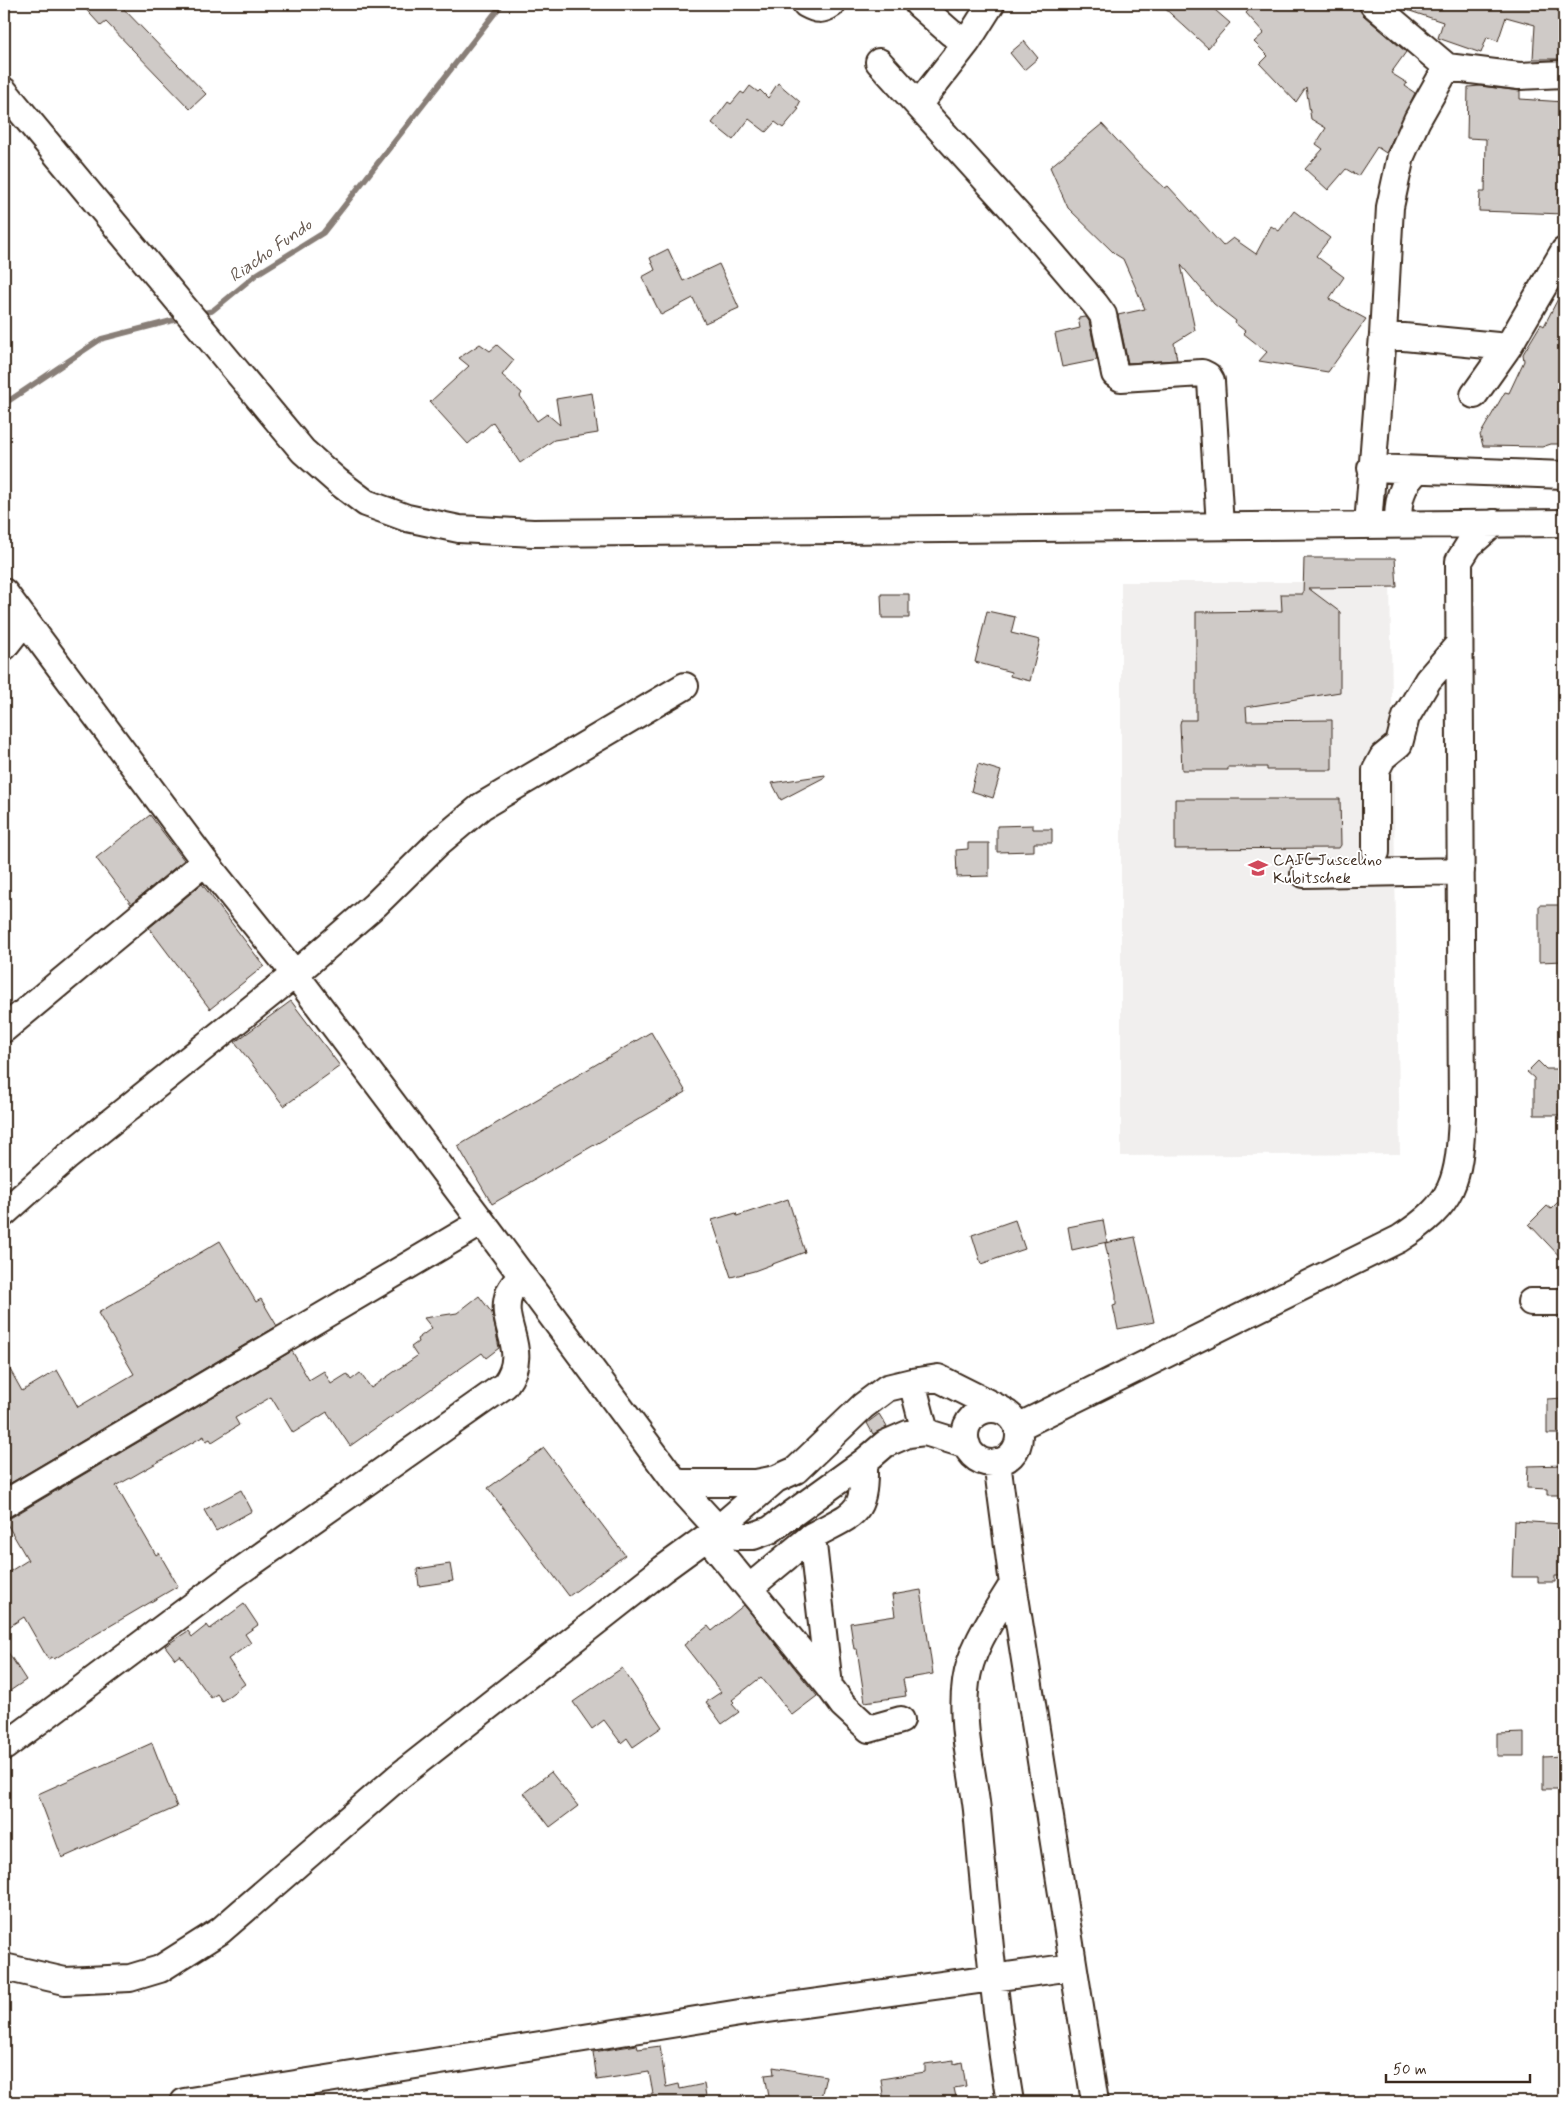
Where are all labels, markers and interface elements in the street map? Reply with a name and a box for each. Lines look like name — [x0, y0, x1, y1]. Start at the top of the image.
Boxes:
water label: Riacho Fundo — [224, 213, 318, 288]
place label: CAIC Juscelino Kubitschek — [1273, 850, 1382, 889]
school or university icon: CAIC Juscelino Kubitschek — [1247, 857, 1269, 879]
scale bar — [1386, 2051, 1529, 2083]
text: 50 m — [1393, 2060, 1427, 2080]

